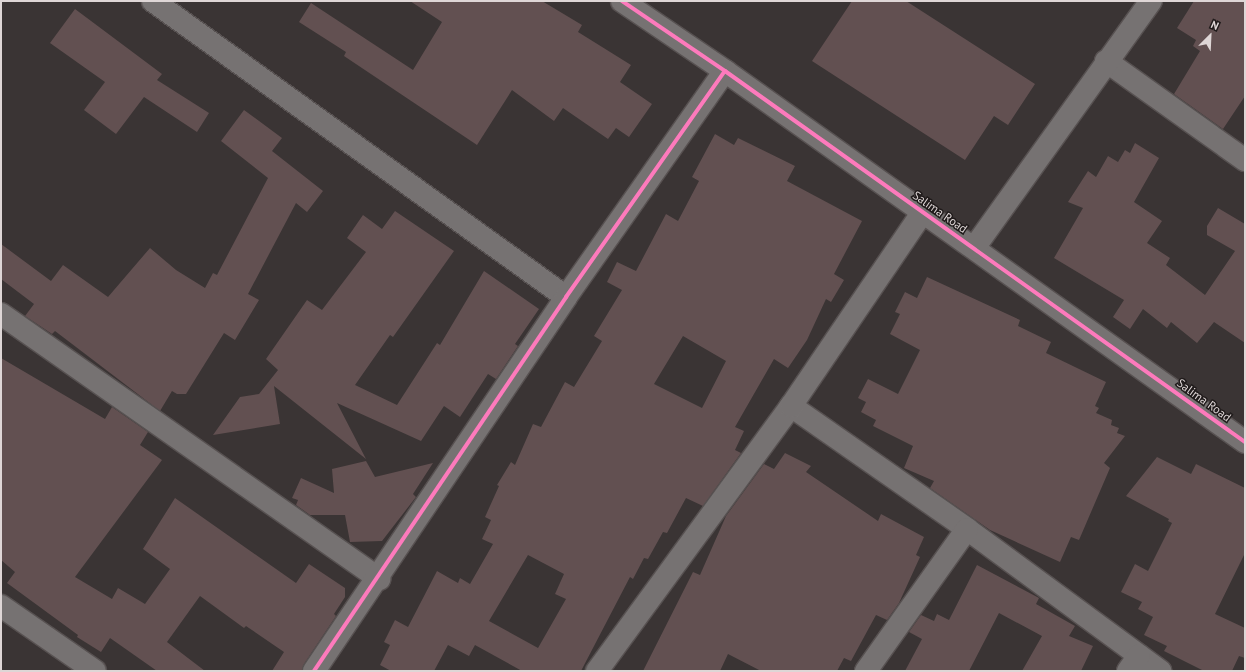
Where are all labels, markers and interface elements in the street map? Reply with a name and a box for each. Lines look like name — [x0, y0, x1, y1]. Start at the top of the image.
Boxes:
north arrow — [1190, 16, 1230, 56]
text: N — [1209, 17, 1221, 33]
street label: Salima Road — [910, 188, 970, 236]
street label: Salima Road — [1174, 376, 1234, 424]

